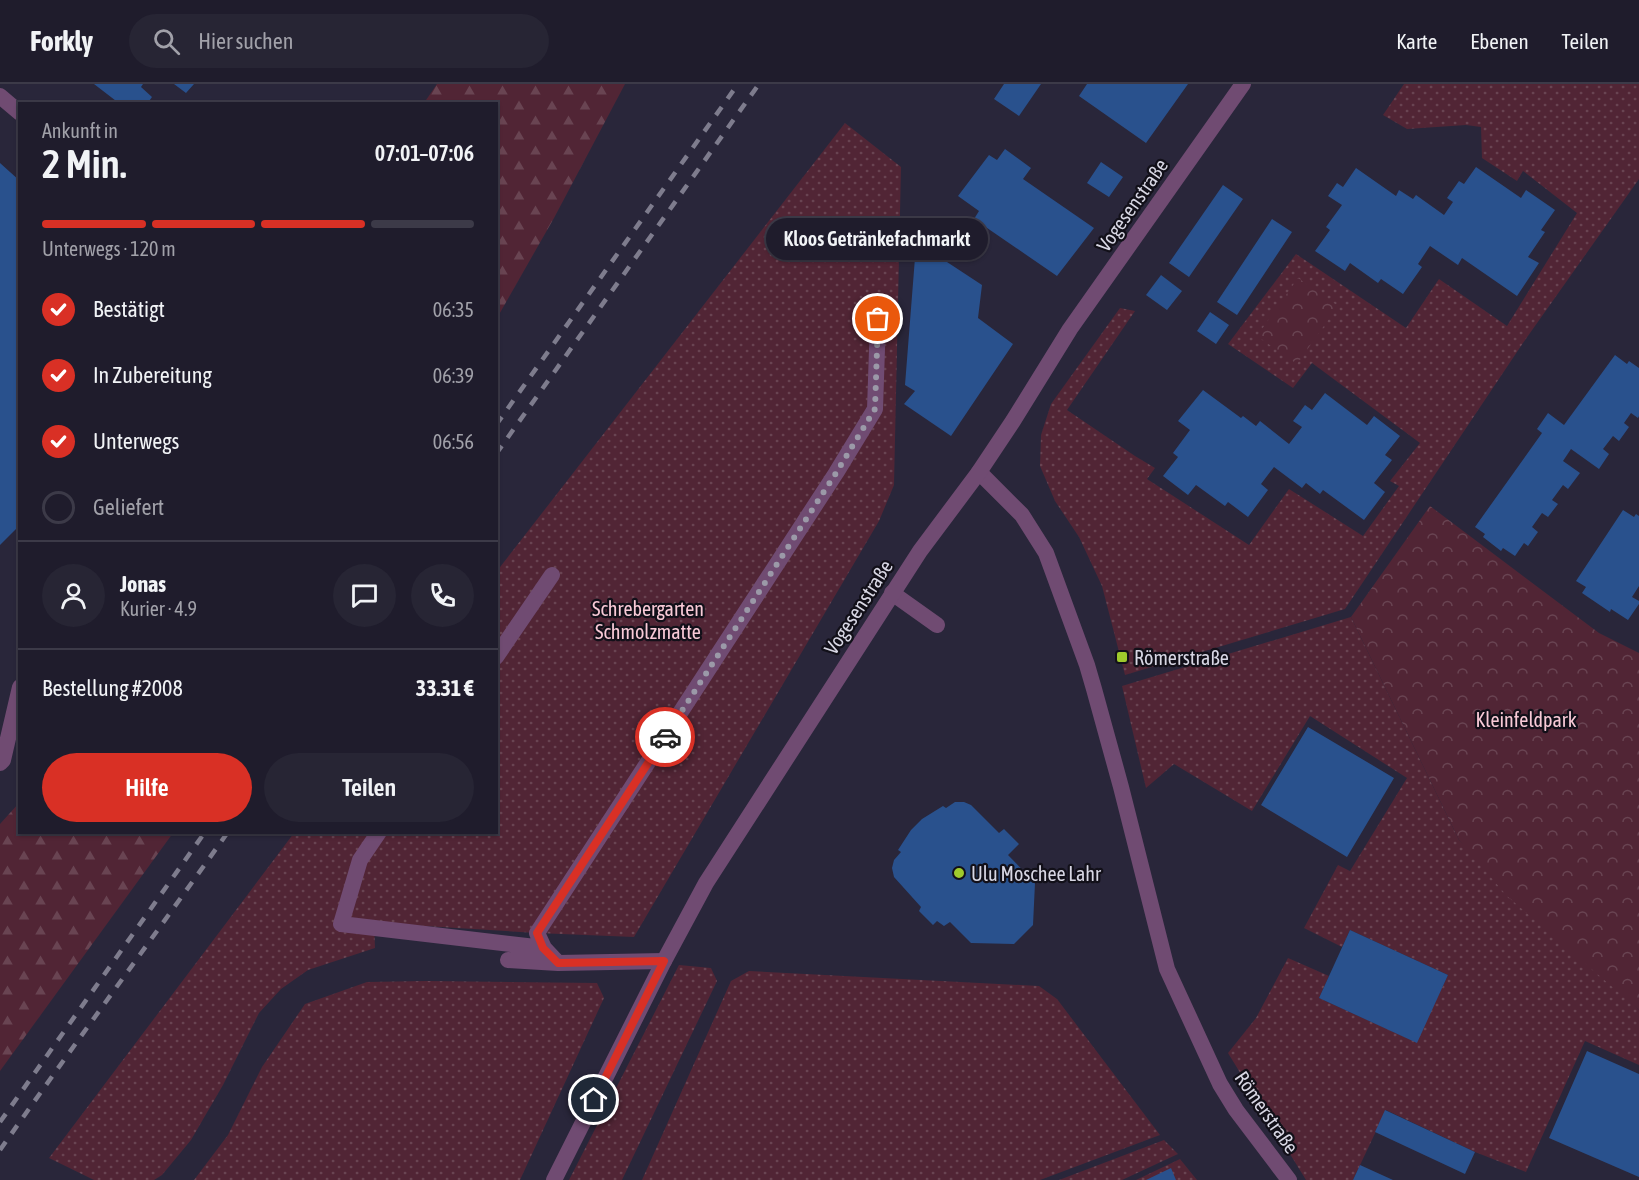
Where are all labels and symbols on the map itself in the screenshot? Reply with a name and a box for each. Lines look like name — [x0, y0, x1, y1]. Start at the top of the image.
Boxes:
street label: Vogesenstraße — [1092, 154, 1172, 256]
callout: Kloos Getränkefachmarkt — [767, 217, 989, 259]
pin — [852, 293, 903, 344]
street label: Vogesenstraße — [819, 556, 897, 658]
park label: Schrebergarten Schmolzmatte — [592, 597, 704, 643]
place label: Römerstraße — [1134, 646, 1229, 669]
marker: Römerstraße — [1115, 650, 1129, 664]
courier — [635, 707, 695, 767]
park label: Kleinfeldpark — [1476, 708, 1577, 731]
place label: Ulu Moschee Lahr — [971, 862, 1102, 885]
marker: Ulu Moschee Lahr — [952, 866, 966, 880]
street label: Römerstraße — [1230, 1067, 1304, 1157]
pin — [568, 1074, 619, 1125]

